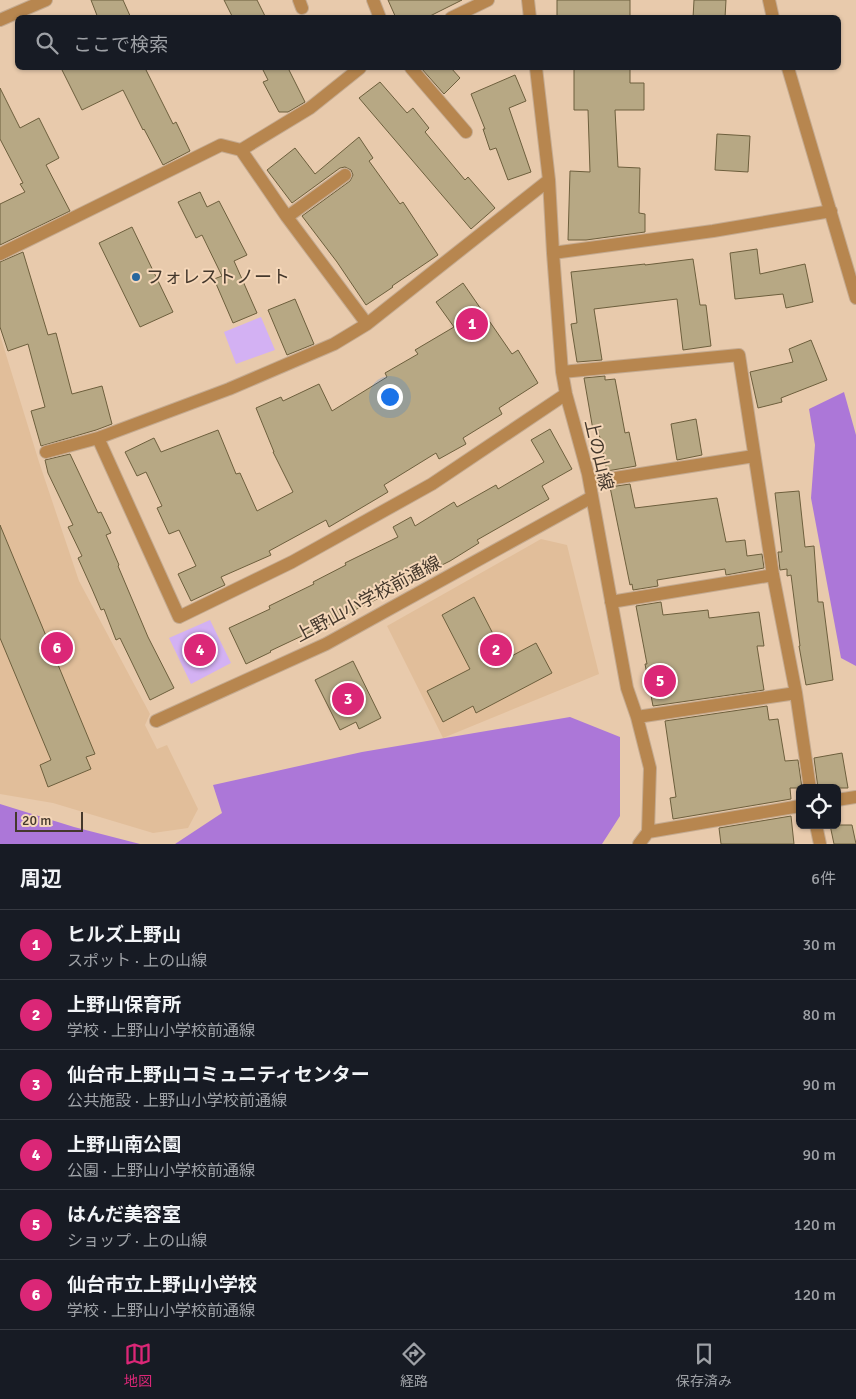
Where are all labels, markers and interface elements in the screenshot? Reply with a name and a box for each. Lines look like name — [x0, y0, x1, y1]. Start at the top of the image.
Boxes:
search box — [15, 15, 841, 70]
icon: search — [33, 29, 61, 57]
text: ここで検索 — [73, 33, 168, 57]
place label: フォレストノート — [146, 266, 290, 288]
marker: フォレストノート — [130, 271, 142, 283]
pin: 1 — [456, 305, 488, 343]
your location — [377, 384, 403, 410]
street label: 上の山線 — [580, 417, 618, 493]
street label: 上野山小学校前通線 — [291, 551, 445, 647]
pin: 6 — [41, 629, 73, 667]
pin: 4 — [184, 631, 216, 669]
pin: 2 — [480, 631, 512, 669]
pin: 5 — [644, 662, 676, 700]
pin: 3 — [332, 680, 364, 718]
map controls — [796, 784, 841, 829]
button: locate — [796, 784, 841, 829]
scale bar — [15, 809, 82, 832]
text: 20 m — [22, 812, 51, 829]
text: 周辺 — [20, 866, 62, 892]
text: 6件 — [811, 869, 836, 889]
text: ヒルズ上野山 — [67, 923, 181, 947]
text: 1 — [32, 935, 40, 955]
text: 30 m — [802, 935, 836, 955]
text: スポット · 上の山線 — [67, 951, 207, 971]
text: 上野山保育所 — [67, 993, 181, 1017]
text: 2 — [32, 1005, 40, 1025]
text: 80 m — [802, 1005, 836, 1025]
text: 学校 · 上野山小学校前通線 — [67, 1021, 255, 1041]
text: 仙台市上野山コミュニティセンター — [67, 1063, 370, 1087]
text: 3 — [32, 1075, 40, 1095]
text: 90 m — [802, 1075, 836, 1095]
text: 公共施設 · 上野山小学校前通線 — [67, 1091, 287, 1111]
text: 上野山南公園 — [67, 1133, 181, 1157]
text: 4 — [32, 1145, 40, 1165]
text: 90 m — [802, 1145, 836, 1165]
text: 公園 · 上野山小学校前通線 — [67, 1161, 255, 1181]
text: はんだ美容室 — [67, 1203, 181, 1227]
text: 5 — [32, 1215, 40, 1235]
text: 120 m — [794, 1215, 836, 1235]
text: ショップ · 上の山線 — [67, 1231, 207, 1251]
text: 仙台市立上野山小学校 — [67, 1273, 257, 1297]
text: 6 — [32, 1285, 40, 1305]
text: 120 m — [794, 1285, 836, 1305]
text: 学校 · 上野山小学校前通線 — [67, 1301, 255, 1321]
tab: 地図 — [124, 1340, 152, 1390]
tab: 経路 — [400, 1340, 428, 1390]
tab: 保存済み — [676, 1340, 732, 1390]

